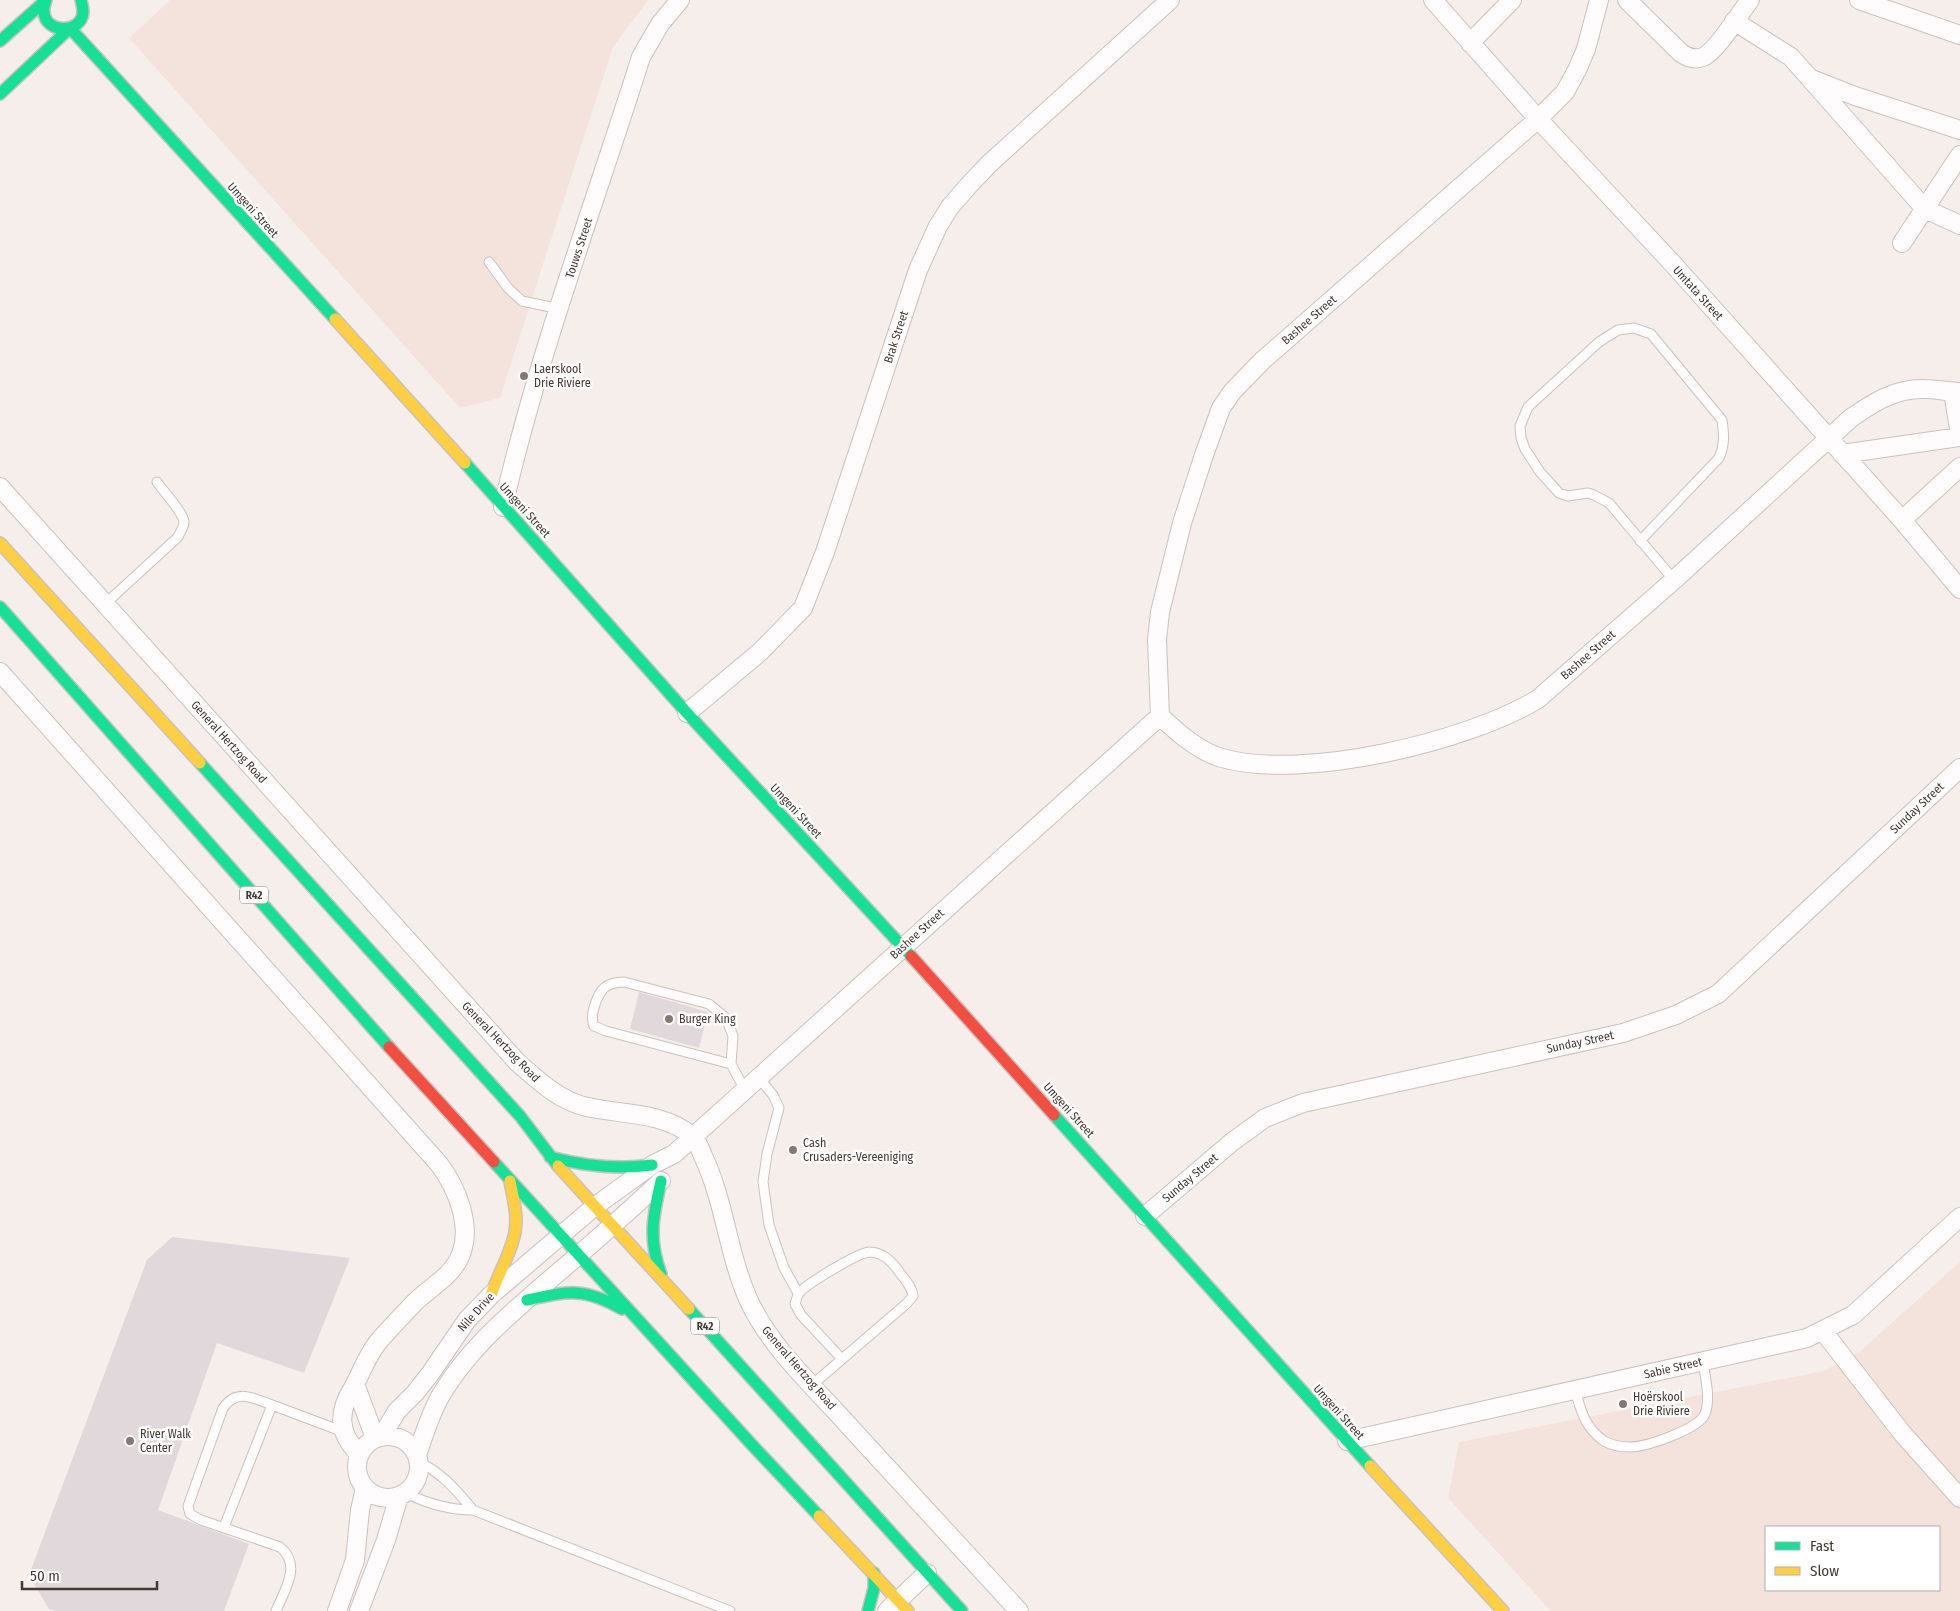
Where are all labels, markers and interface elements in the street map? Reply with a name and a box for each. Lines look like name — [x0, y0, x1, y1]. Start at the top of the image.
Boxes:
street label: Umgeni Street — [225, 180, 281, 241]
street label: Touws Street — [563, 216, 595, 280]
street label: Umtata Street — [1670, 263, 1726, 323]
street label: Bashee Street — [1279, 292, 1339, 348]
street label: Brak Street — [881, 309, 911, 365]
place label: Laerskool Drie Riviere — [534, 362, 591, 390]
marker: Laerskool Drie Riviere — [518, 370, 530, 382]
street label: Umgeni Street — [497, 480, 553, 541]
street label: Bashee Street — [1558, 627, 1618, 683]
street label: General Hertzog Road — [188, 698, 270, 786]
street label: Sunday Street — [1887, 780, 1947, 836]
street label: Umgeni Street — [767, 781, 825, 841]
road number: R42 — [240, 886, 268, 904]
street label: Bashee Street — [887, 906, 947, 962]
street label: General Hertzog Road — [459, 999, 543, 1085]
place label: Burger King — [679, 1012, 736, 1026]
marker: Burger King — [663, 1013, 675, 1025]
street label: Sunday Street — [1545, 1028, 1615, 1056]
street label: Umgeni Street — [1041, 1080, 1097, 1141]
place label: Cash Crusaders-Vereeniging — [803, 1136, 914, 1164]
marker: Cash Crusaders-Vereeniging — [787, 1144, 799, 1156]
street label: Sunday Street — [1159, 1151, 1221, 1205]
street label: Nile Drive — [455, 1290, 497, 1334]
road number: R42 — [691, 1318, 719, 1334]
street label: General Hertzog Road — [759, 1323, 839, 1413]
street label: Sabie Street — [1642, 1354, 1704, 1382]
street label: Umgeni Street — [1311, 1382, 1367, 1443]
place label: Hoërskool Drie Riviere — [1633, 1390, 1690, 1418]
marker: Hoërskool Drie Riviere — [1617, 1398, 1629, 1410]
place label: River Walk Center — [140, 1427, 191, 1455]
marker: River Walk Center — [124, 1435, 136, 1447]
legend — [1765, 1526, 1940, 1591]
text: Fast — [1810, 1537, 1834, 1555]
scale bar — [22, 1558, 158, 1590]
text: Slow — [1810, 1562, 1839, 1580]
text: 50 m — [30, 1567, 60, 1585]

